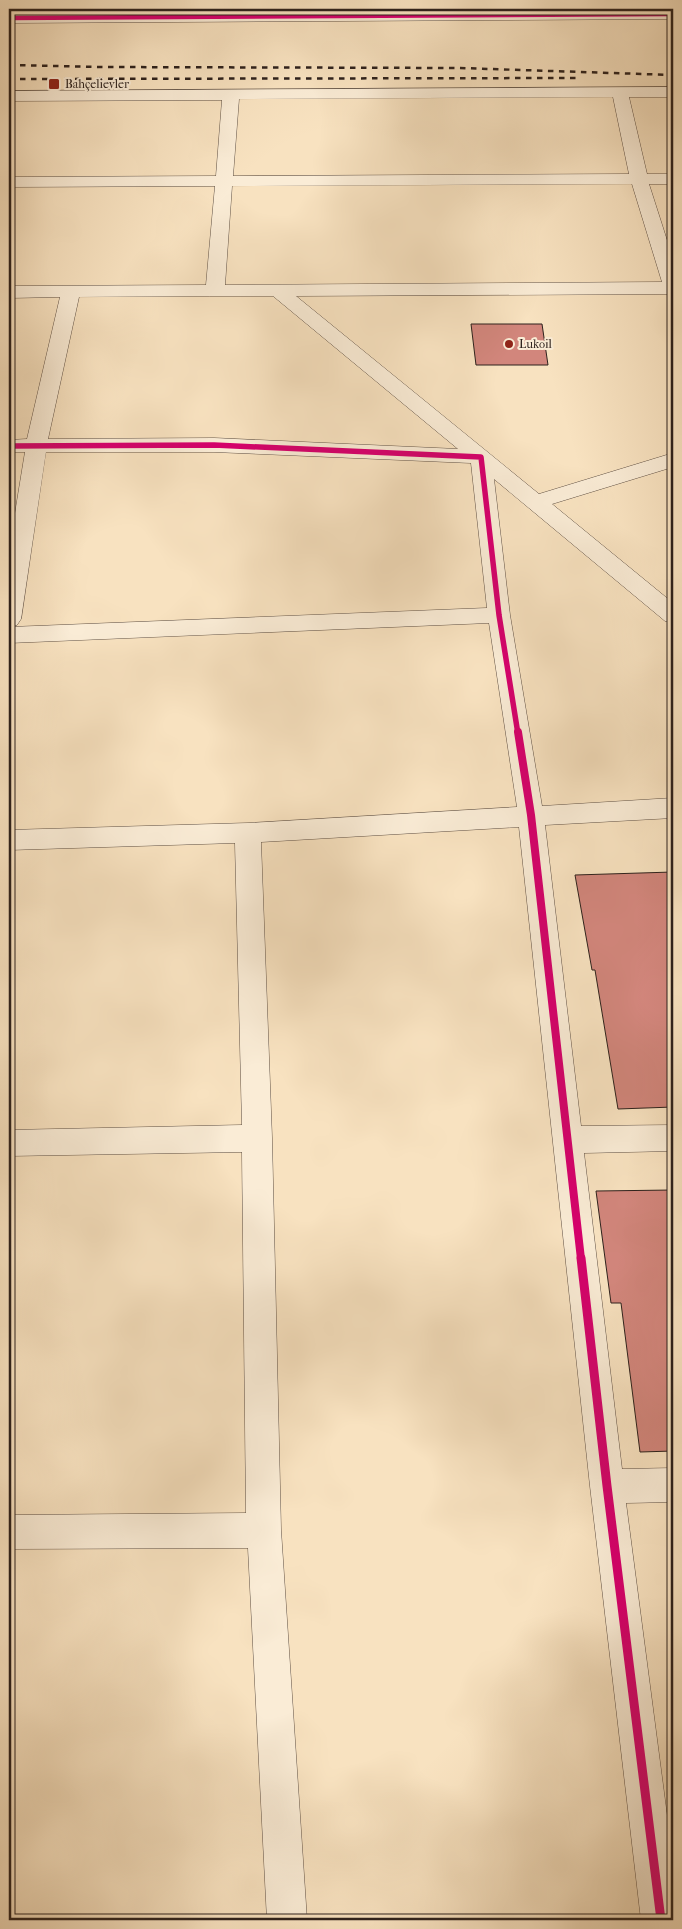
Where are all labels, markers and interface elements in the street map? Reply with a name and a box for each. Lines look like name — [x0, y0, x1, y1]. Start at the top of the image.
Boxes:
marker: Bahçelievler — [47, 77, 61, 91]
place label: Bahçelievler — [65, 77, 130, 92]
place label: Lukoil — [519, 337, 553, 351]
marker: Lukoil — [503, 338, 515, 350]

